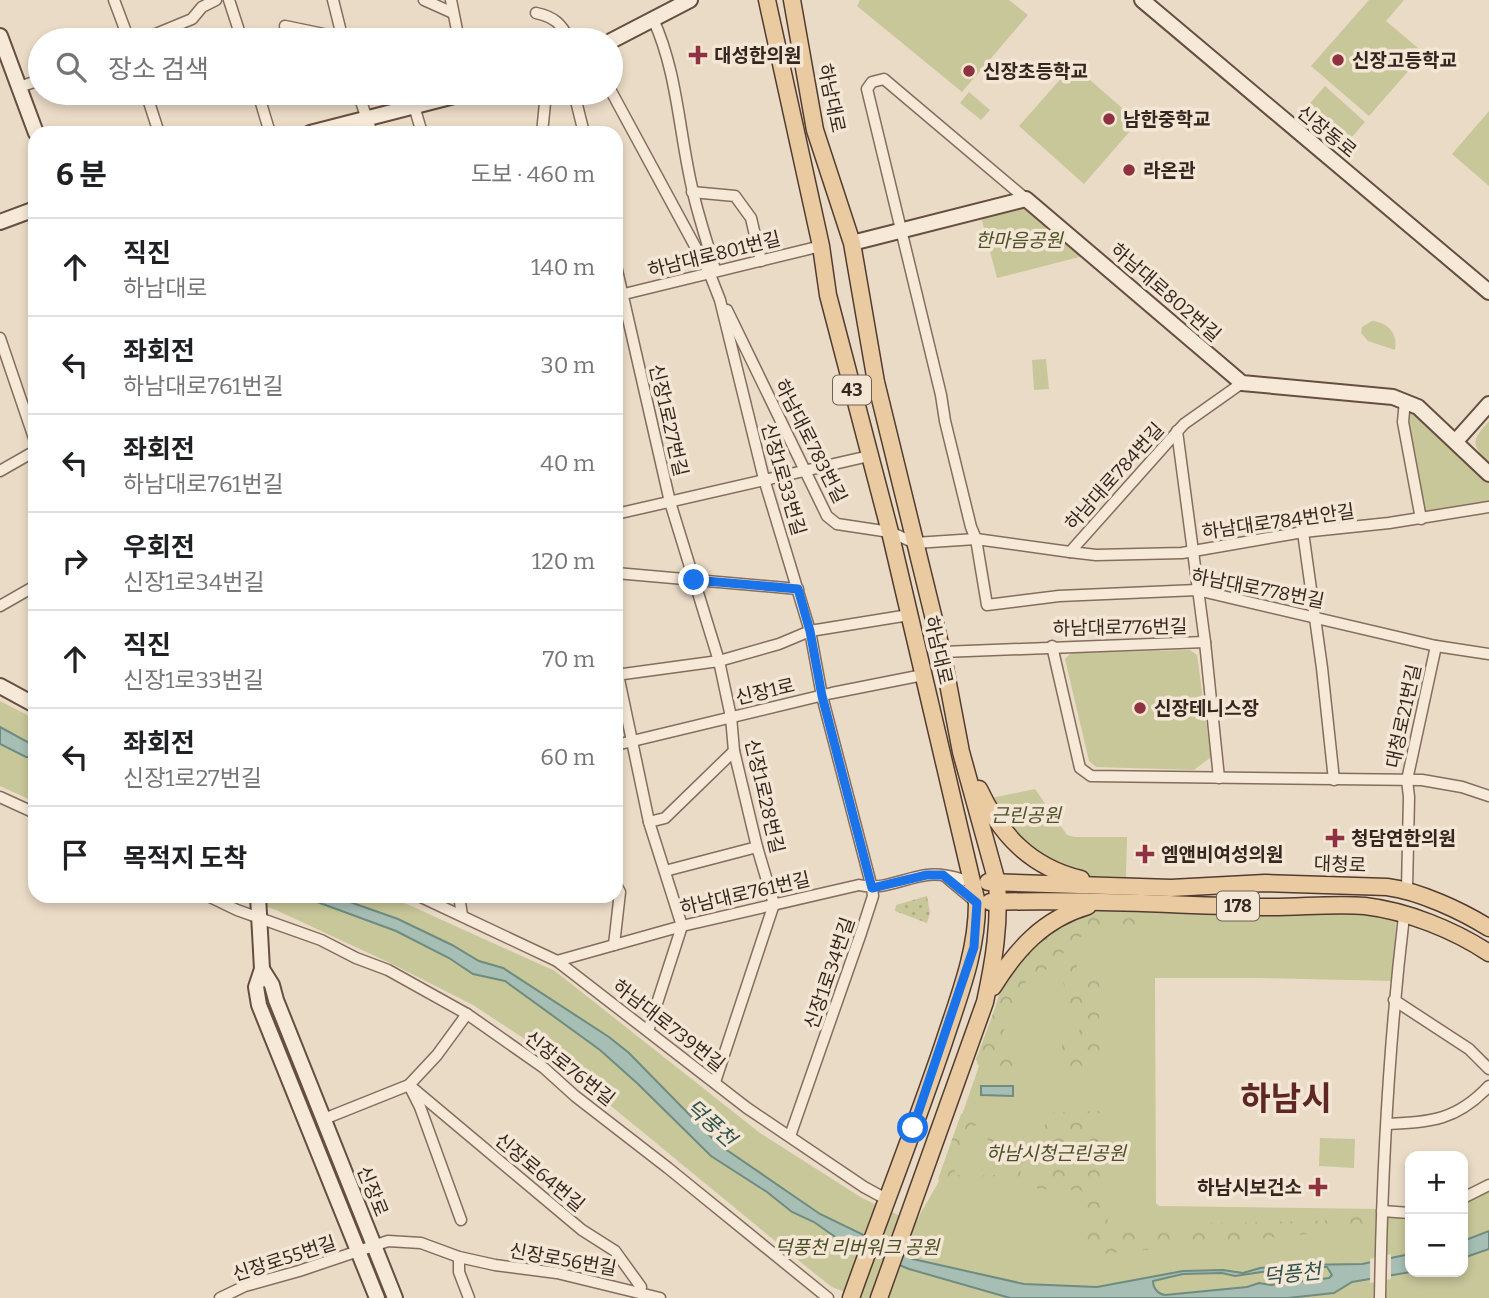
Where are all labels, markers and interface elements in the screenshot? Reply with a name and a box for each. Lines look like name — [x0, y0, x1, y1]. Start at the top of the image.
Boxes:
search box — [28, 28, 623, 105]
place label: 대성한의원 — [714, 44, 801, 67]
marker: 대성한의원 — [688, 45, 708, 65]
icon: search — [52, 48, 90, 86]
place label: 신장고등학교 — [1352, 49, 1457, 72]
marker: 신장고등학교 — [1330, 52, 1346, 68]
text: 장소 검색 — [108, 54, 209, 85]
place label: 신장초등학교 — [983, 60, 1088, 83]
street label: 하남대로 — [813, 62, 850, 135]
marker: 신장초등학교 — [961, 63, 977, 79]
street label: 신장동로 — [1292, 100, 1361, 162]
place label: 남한중학교 — [1123, 108, 1210, 131]
marker: 남한중학교 — [1101, 111, 1117, 127]
text: 6 분 — [56, 157, 107, 193]
place label: 라온관 — [1143, 159, 1196, 182]
text: 도보 · 460 m — [470, 160, 595, 188]
marker: 라온관 — [1121, 162, 1137, 178]
street label: 하남대로801번길 — [645, 227, 783, 282]
park label: 한마음공원 — [975, 229, 1064, 252]
text: 직진 — [123, 238, 171, 269]
street label: 하남대로802번길 — [1106, 238, 1226, 347]
icon: ahead — [56, 248, 94, 286]
text: 140 m — [531, 253, 595, 281]
text: 하남대로 — [123, 274, 208, 302]
text: 좌회전 — [123, 336, 195, 367]
icon: left — [56, 346, 94, 384]
text: 30 m — [541, 351, 595, 379]
street label: 신장1로27번길 — [644, 362, 693, 479]
text: 하남대로761번길 — [123, 372, 284, 400]
street label: 하남대로783번길 — [769, 375, 852, 507]
road number: 43 — [833, 376, 871, 404]
street label: 하남대로784번길 — [1060, 418, 1169, 535]
street label: 신장1로33번길 — [756, 420, 811, 538]
text: 좌회전 — [123, 434, 195, 465]
icon: left — [56, 444, 94, 482]
text: 40 m — [540, 449, 595, 477]
text: 하남대로761번길 — [123, 470, 284, 498]
street label: 하남대로784번안길 — [1200, 499, 1356, 544]
text: 우회전 — [123, 532, 195, 563]
icon: right — [56, 542, 94, 580]
text: 120 m — [532, 547, 595, 575]
route end — [678, 564, 709, 595]
street label: 하남대로778번길 — [1189, 564, 1326, 613]
text: 신장1로34번길 — [123, 568, 265, 596]
street label: 하남대로 — [919, 613, 958, 687]
street label: 하남대로776번길 — [1052, 615, 1188, 640]
text: 직진 — [123, 630, 171, 661]
icon: ahead — [56, 640, 94, 678]
text: 70 m — [543, 645, 595, 673]
street label: 대청로21번길 — [1381, 662, 1426, 770]
text: 신장1로33번길 — [123, 666, 264, 694]
street label: 신장1로 — [733, 674, 797, 709]
place label: 신장테니스장 — [1154, 697, 1259, 720]
marker: 신장테니스장 — [1132, 700, 1148, 716]
text: 좌회전 — [123, 728, 195, 759]
street label: 신장1로28번길 — [740, 737, 789, 856]
icon: left — [56, 738, 94, 776]
text: 60 m — [540, 743, 595, 771]
text: 신장1로27번길 — [123, 764, 262, 792]
park label: 근린공원 — [991, 804, 1062, 827]
place label: 청담연한의원 — [1351, 827, 1456, 850]
marker: 청담연한의원 — [1325, 828, 1345, 848]
icon: arrive — [56, 836, 94, 874]
text: 목적지 도착 — [123, 843, 247, 874]
place label: 엠앤비여성의원 — [1161, 843, 1283, 866]
marker: 엠앤비여성의원 — [1135, 844, 1155, 864]
street label: 대청로 — [1313, 852, 1367, 877]
street label: 하남대로761번길 — [678, 867, 812, 920]
road number: 178 — [1217, 891, 1259, 920]
street label: 신장1로34번길 — [800, 914, 859, 1032]
street label: 하남대로739번길 — [608, 974, 729, 1076]
street label: 신장로76번길 — [520, 1026, 619, 1111]
district label: 하남시 — [1240, 1079, 1332, 1119]
water label: 덕풍천 — [681, 1094, 743, 1154]
route start — [897, 1112, 928, 1143]
street label: 신장로64번길 — [490, 1128, 589, 1216]
park label: 하남시청근린공원 — [986, 1142, 1127, 1165]
map controls — [1405, 1151, 1468, 1277]
button: + — [1405, 1151, 1468, 1214]
street label: 신장로 — [352, 1163, 393, 1220]
place label: 하남시보건소 — [1197, 1176, 1302, 1199]
marker: 하남시보건소 — [1308, 1177, 1328, 1197]
button: − — [1405, 1214, 1468, 1277]
street label: 신장로55번길 — [229, 1231, 339, 1286]
park label: 덕풍천 리버워크 공원 — [775, 1236, 941, 1259]
street label: 신장로56번길 — [507, 1239, 618, 1280]
water label: 덕풍천 — [1262, 1258, 1325, 1290]

